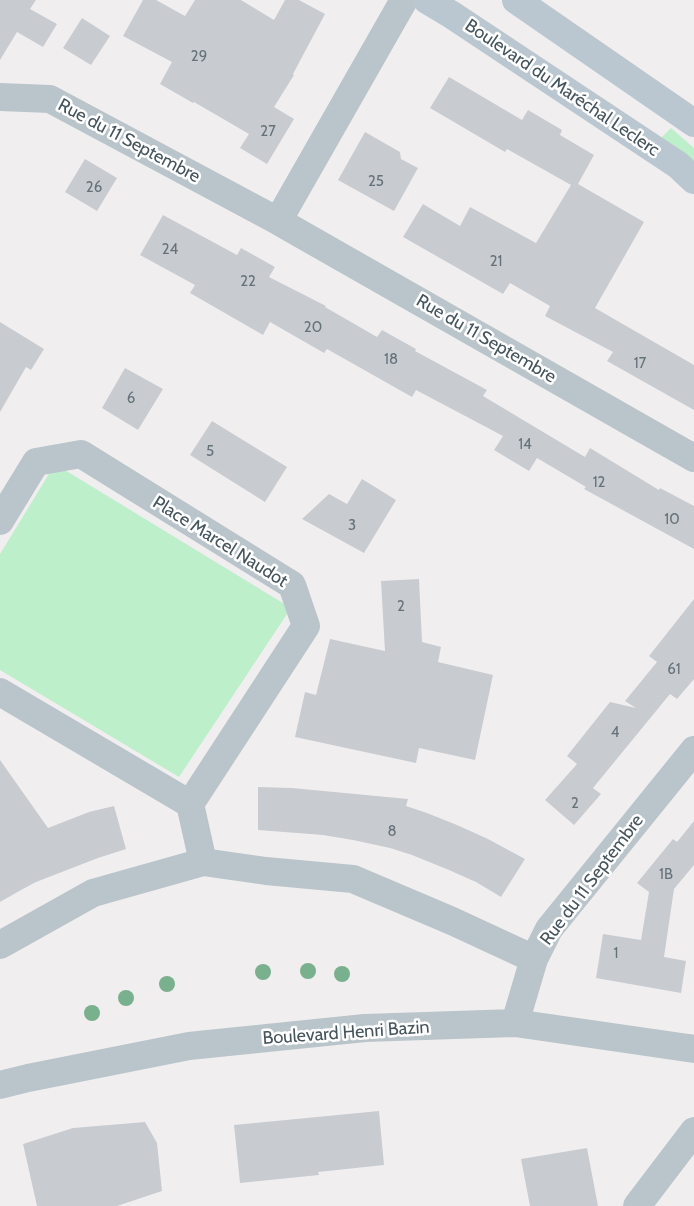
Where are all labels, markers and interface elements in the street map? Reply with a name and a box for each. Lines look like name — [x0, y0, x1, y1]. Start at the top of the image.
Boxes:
street label: Boulevard du Maréchal Leclerc — [461, 15, 663, 161]
house number: 29 — [191, 48, 207, 66]
street label: Rue du 11 Septembre — [54, 94, 204, 188]
house number: 27 — [260, 123, 276, 141]
house number: 25 — [368, 173, 384, 191]
house number: 26 — [86, 179, 102, 197]
house number: 24 — [162, 241, 178, 259]
house number: 21 — [490, 253, 502, 271]
house number: 22 — [240, 273, 256, 291]
street label: Rue du 11 Septembre — [412, 290, 560, 388]
house number: 20 — [304, 319, 322, 337]
house number: 18 — [384, 351, 398, 369]
house number: 17 — [634, 355, 646, 373]
house number: 6 — [127, 390, 135, 408]
house number: 14 — [518, 436, 532, 454]
house number: 5 — [206, 443, 214, 461]
house number: 12 — [593, 474, 605, 492]
street label: Place Marcel Naudot — [149, 492, 291, 592]
house number: 10 — [664, 511, 680, 529]
house number: 3 — [348, 517, 356, 535]
house number: 2 — [397, 598, 405, 616]
house number: 61 — [667, 661, 681, 679]
house number: 4 — [611, 724, 619, 742]
house number: 2 — [571, 795, 579, 813]
street label: Rue du 11 Septembre — [536, 810, 648, 950]
house number: 8 — [387, 823, 397, 841]
house number: 1B — [659, 866, 673, 884]
house number: 1 — [614, 945, 618, 963]
street label: Boulevard Henri Bazin — [262, 1016, 430, 1050]

